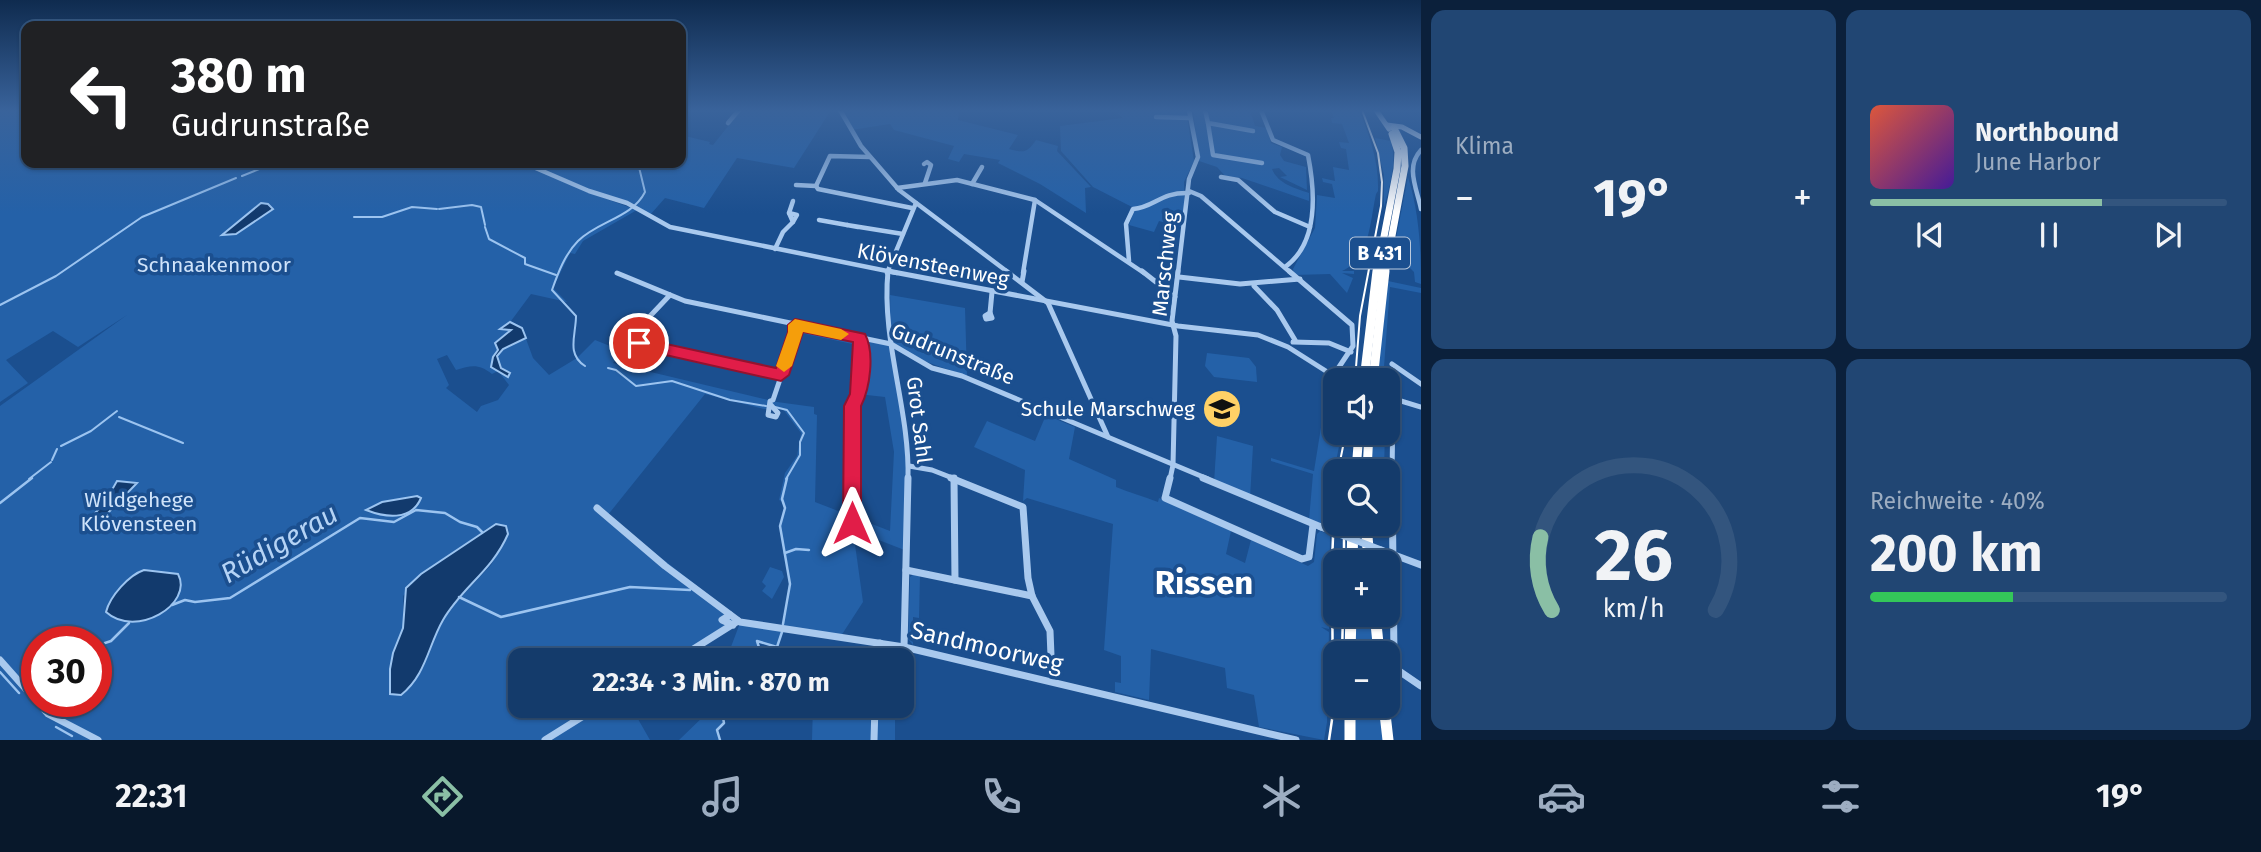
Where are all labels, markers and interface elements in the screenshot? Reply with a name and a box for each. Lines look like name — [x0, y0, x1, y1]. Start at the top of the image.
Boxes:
text: 380 m — [171, 46, 307, 105]
icon: left — [56, 49, 147, 140]
text: Gudrunstraße — [171, 106, 370, 144]
text: Northbound — [1975, 117, 2119, 148]
text: Klima — [1455, 132, 1514, 160]
text: June Harbor — [1975, 148, 2101, 176]
text: 19° — [1593, 167, 1674, 230]
text: − — [1455, 175, 1474, 221]
text: + — [1793, 175, 1812, 221]
street label: Marschweg — [1147, 210, 1183, 318]
icon: previous — [1911, 216, 1949, 254]
icon: pause — [2030, 216, 2068, 254]
icon: next — [2149, 216, 2187, 254]
street label: Klövensteenweg — [855, 238, 1011, 292]
road number: B 431 — [1350, 238, 1410, 268]
park label: Schnaakenmoor — [137, 252, 291, 278]
pin — [609, 313, 669, 373]
street label: Gudrunstraße — [888, 317, 1018, 391]
icon: arrive — [620, 324, 658, 362]
map controls — [1323, 368, 1400, 718]
button: sound — [1323, 368, 1400, 445]
street label: Grot Sahl — [901, 375, 937, 465]
school or university icon: Schule Marschweg — [1201, 388, 1243, 430]
place label: Schule Marschweg — [1021, 396, 1195, 422]
button: search — [1323, 459, 1400, 536]
position arrow — [815, 486, 889, 560]
park label: Wildgehege Klövensteen — [81, 487, 197, 537]
text: Reichweite · 40% — [1870, 487, 2045, 515]
water label: Rüdigerau — [215, 497, 344, 590]
text: 26 — [1594, 513, 1673, 600]
text: 200 km — [1870, 522, 2043, 585]
button: + — [1323, 550, 1400, 627]
district label: Rissen — [1155, 563, 1253, 603]
text: km/h — [1603, 594, 1664, 624]
street label: Sandmoorweg — [908, 616, 1066, 678]
speed limit sign: 30 — [21, 626, 112, 717]
button: − — [1323, 641, 1400, 718]
text: 22:34 · 3 Min. · 870 m — [592, 667, 830, 698]
icon: directions — [418, 772, 467, 821]
icon: music — [698, 772, 747, 821]
icon: phone — [977, 772, 1026, 821]
icon: climate — [1257, 772, 1306, 821]
icon: car — [1537, 772, 1586, 821]
icon: filters — [1816, 772, 1865, 821]
text: 22:31 — [115, 777, 187, 815]
text: 19° — [2096, 777, 2146, 815]

